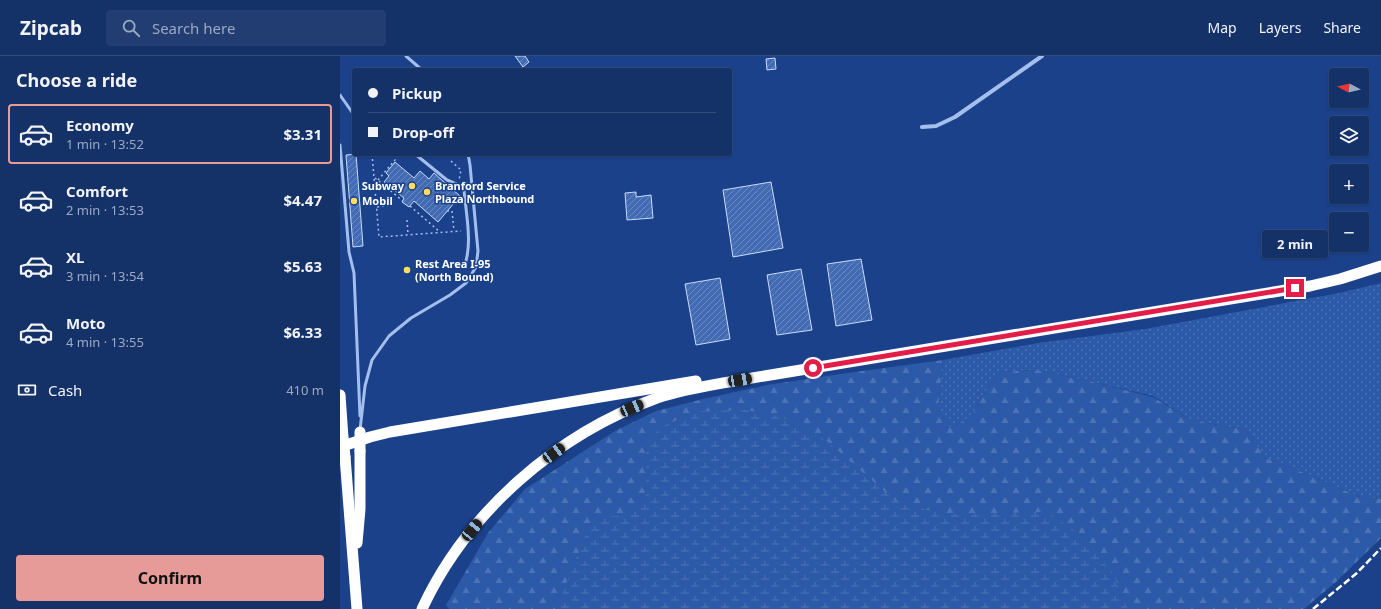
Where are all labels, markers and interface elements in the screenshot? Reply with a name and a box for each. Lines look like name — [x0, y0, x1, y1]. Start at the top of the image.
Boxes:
search box — [106, 10, 386, 46]
text: Zipcab — [20, 15, 82, 41]
icon: search — [120, 17, 142, 39]
text: Search here — [152, 18, 235, 38]
text: Map — [1208, 18, 1237, 37]
text: Layers — [1259, 18, 1301, 37]
text: Share — [1323, 18, 1361, 37]
text: Choose a ride — [16, 68, 137, 92]
north arrow — [1329, 68, 1369, 108]
map controls — [1329, 68, 1369, 252]
text: Pickup — [392, 83, 442, 103]
text: Economy — [66, 115, 134, 135]
icon: car — [18, 116, 54, 152]
button: layers — [1329, 116, 1369, 156]
text: Drop-off — [392, 122, 454, 142]
text: $3.31 — [283, 124, 322, 144]
text: 1 min · 13:52 — [66, 135, 144, 153]
button: + — [1329, 164, 1369, 204]
place label: Subway — [362, 178, 405, 193]
place label: Branford Service Plaza Northbound — [435, 178, 534, 206]
text: Comfort — [66, 181, 128, 201]
marker: Subway — [407, 181, 417, 191]
icon: car — [18, 182, 54, 218]
marker: Branford Service Plaza Northbound — [422, 187, 432, 197]
text: $4.47 — [283, 190, 322, 210]
place label: Mobil — [362, 193, 393, 208]
marker: Mobil — [349, 196, 359, 206]
text: 2 min · 13:53 — [66, 201, 144, 219]
button: − — [1329, 212, 1369, 252]
callout: 2 min — [1262, 230, 1328, 258]
text: 2 min — [1277, 235, 1313, 253]
text: XL — [66, 247, 84, 267]
icon: car — [18, 248, 54, 284]
text: $5.63 — [283, 256, 322, 276]
place label: Rest Area I-95 (North Bound) — [415, 256, 494, 284]
marker: Rest Area I-95 (North Bound) — [402, 265, 412, 275]
text: 3 min · 13:54 — [66, 267, 144, 285]
route end — [1286, 279, 1304, 297]
text: Moto — [66, 313, 105, 333]
icon: car — [18, 314, 54, 350]
text: $6.33 — [283, 322, 322, 342]
text: 4 min · 13:55 — [66, 333, 144, 351]
route start — [804, 359, 822, 377]
car — [727, 372, 753, 388]
icon: cash — [16, 379, 38, 401]
text: Cash — [48, 380, 82, 400]
text: 410 m — [286, 381, 324, 399]
car — [619, 398, 645, 418]
car — [541, 441, 567, 465]
car — [460, 517, 484, 543]
button: Confirm — [16, 555, 324, 601]

